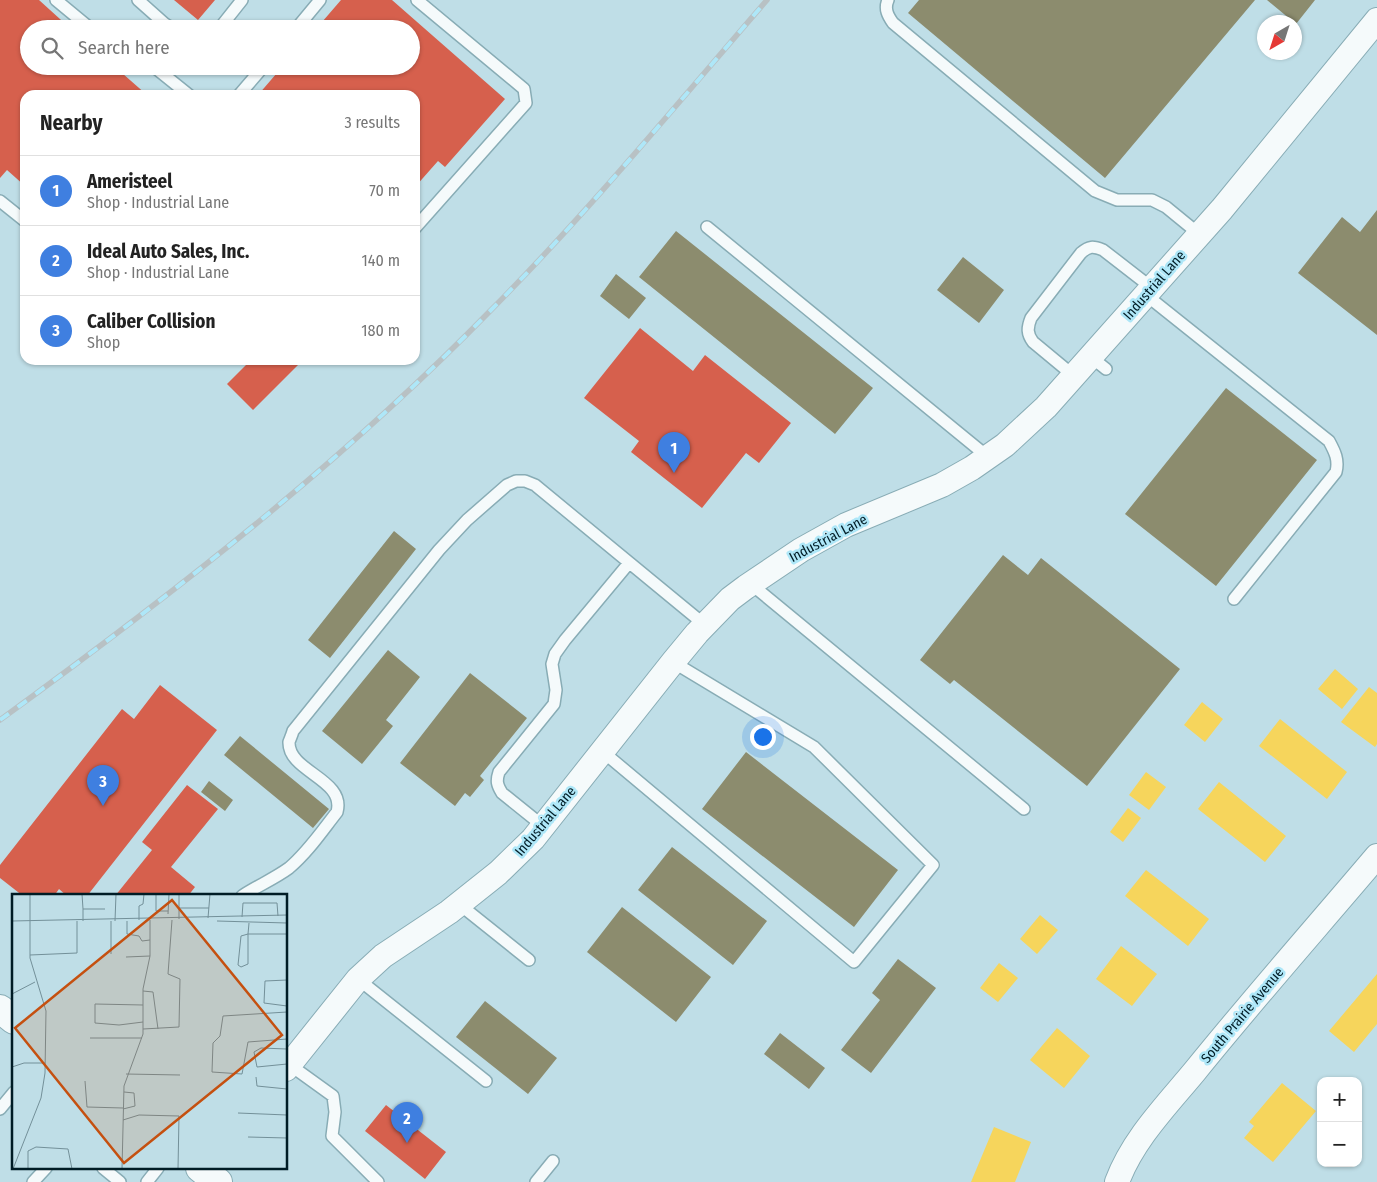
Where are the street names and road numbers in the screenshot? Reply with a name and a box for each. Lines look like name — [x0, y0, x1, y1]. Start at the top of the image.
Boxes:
street label: Industrial Lane — [1120, 247, 1189, 323]
street label: Industrial Lane — [786, 511, 870, 566]
street label: Industrial Lane — [511, 783, 580, 860]
street label: South Prairie Avenue — [1197, 964, 1287, 1067]

